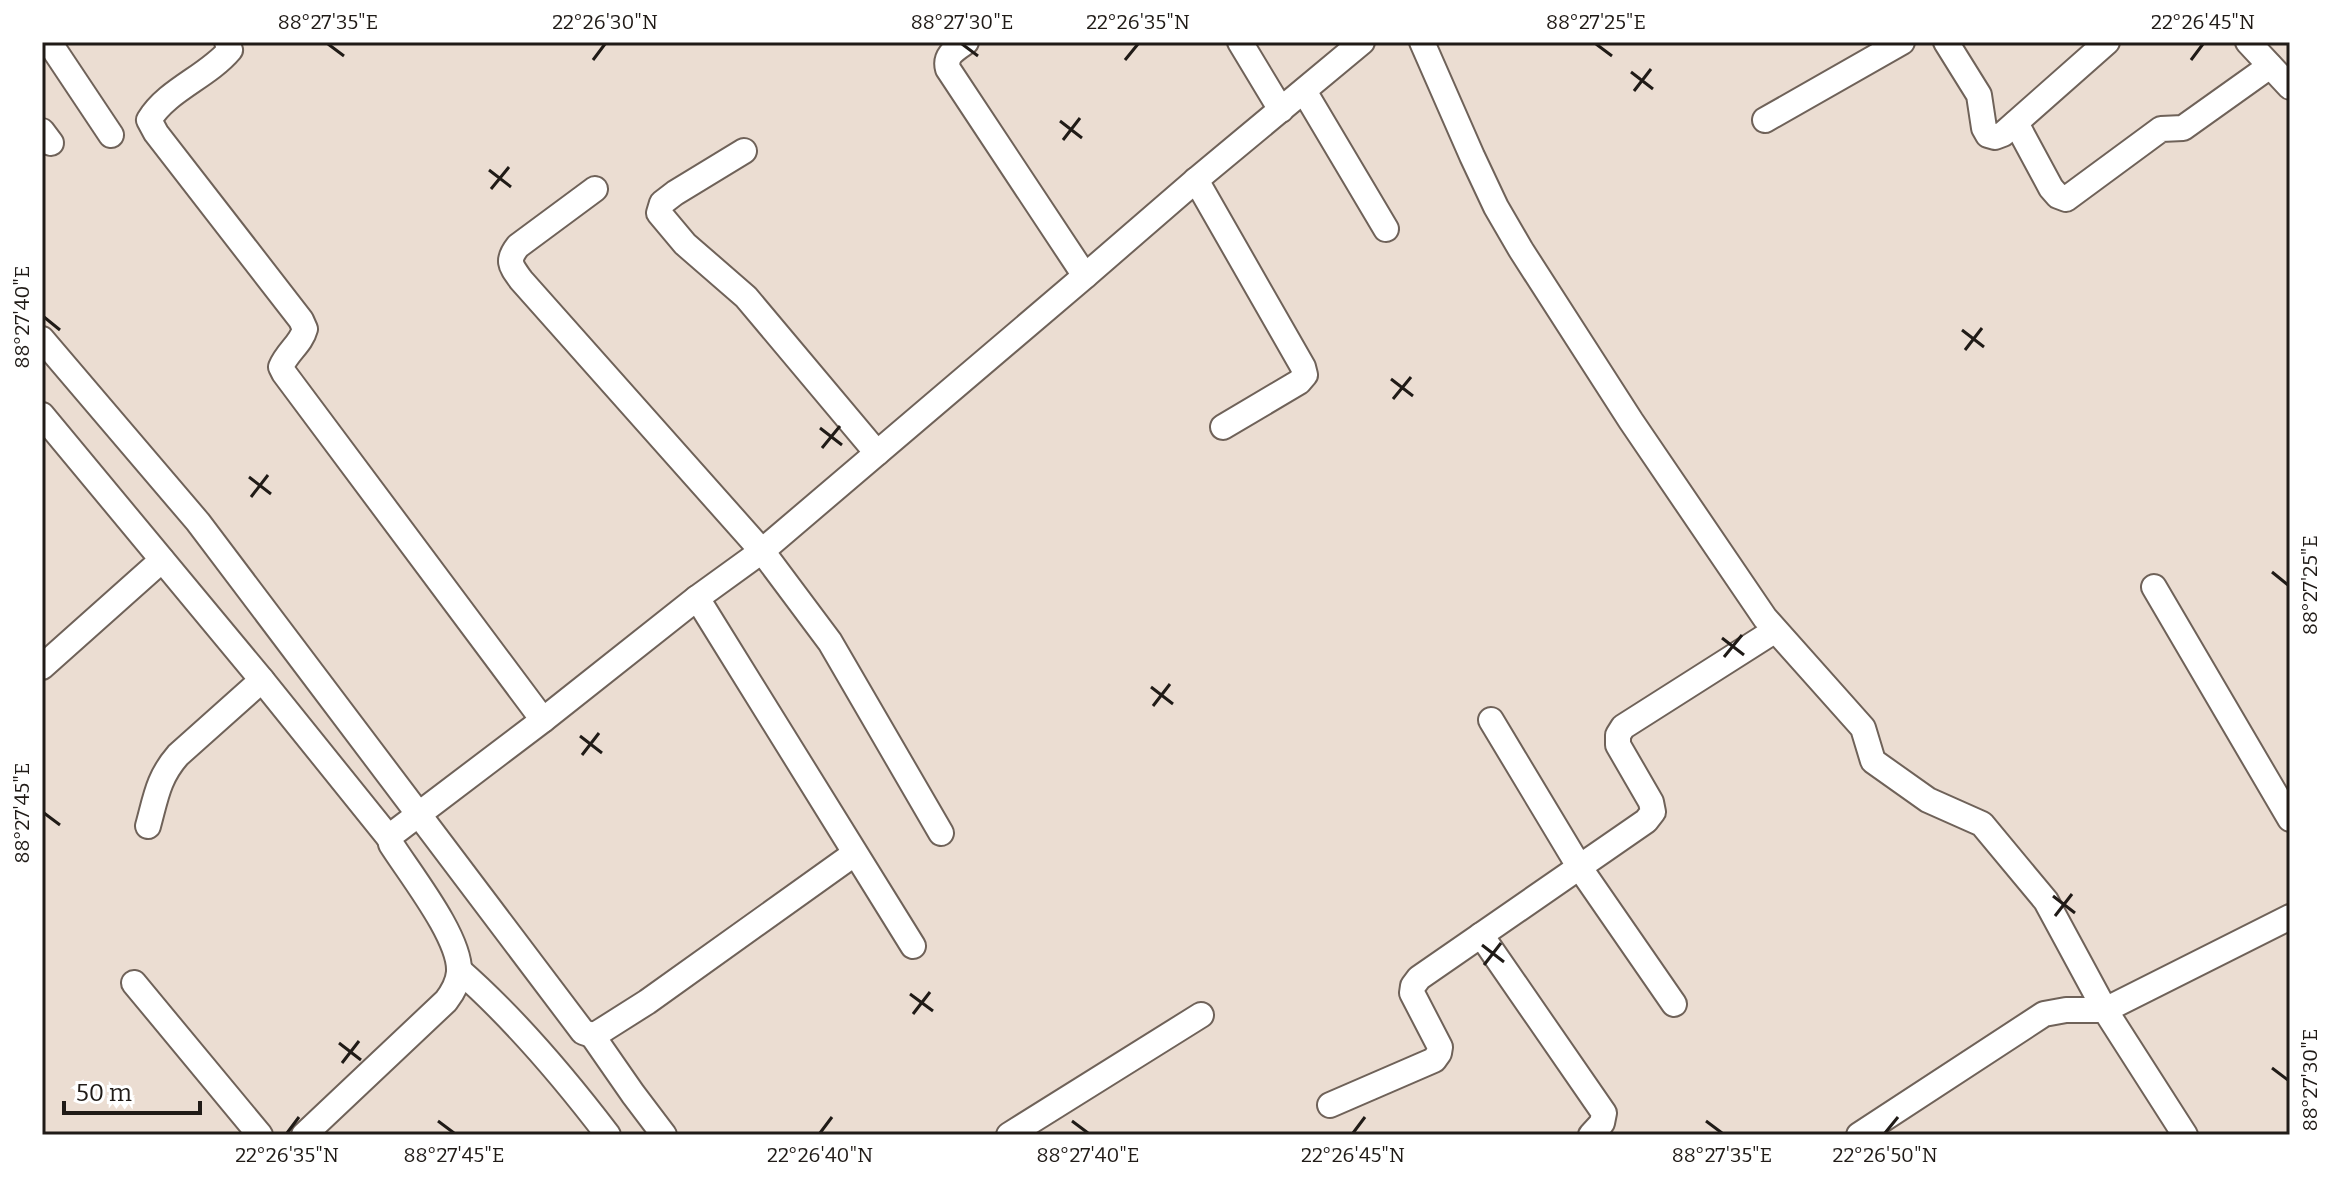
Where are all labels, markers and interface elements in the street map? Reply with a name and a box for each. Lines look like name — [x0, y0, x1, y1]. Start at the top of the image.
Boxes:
text: 88°27'35"E — [278, 10, 378, 34]
text: 22°26'30"N — [552, 10, 658, 34]
text: 88°27'30"E — [911, 10, 1013, 34]
text: 22°26'35"N — [1086, 10, 1190, 34]
text: 88°27'25"E — [1546, 10, 1646, 34]
text: 22°26'45"N — [2151, 10, 2255, 34]
text: 88°27'40"E — [10, 266, 34, 368]
text: 88°27'25"E — [2298, 535, 2322, 635]
text: 88°27'45"E — [10, 763, 34, 863]
text: 88°27'30"E — [2298, 1029, 2322, 1131]
scale bar — [64, 1065, 200, 1115]
text: 50 m — [76, 1079, 132, 1107]
text: 22°26'35"N — [235, 1143, 339, 1167]
text: 88°27'45"E — [404, 1143, 504, 1167]
text: 22°26'40"N — [767, 1143, 873, 1167]
text: 88°27'40"E — [1037, 1143, 1139, 1167]
text: 22°26'45"N — [1301, 1143, 1405, 1167]
text: 88°27'35"E — [1672, 1143, 1772, 1167]
text: 22°26'50"N — [1833, 1143, 1938, 1167]

